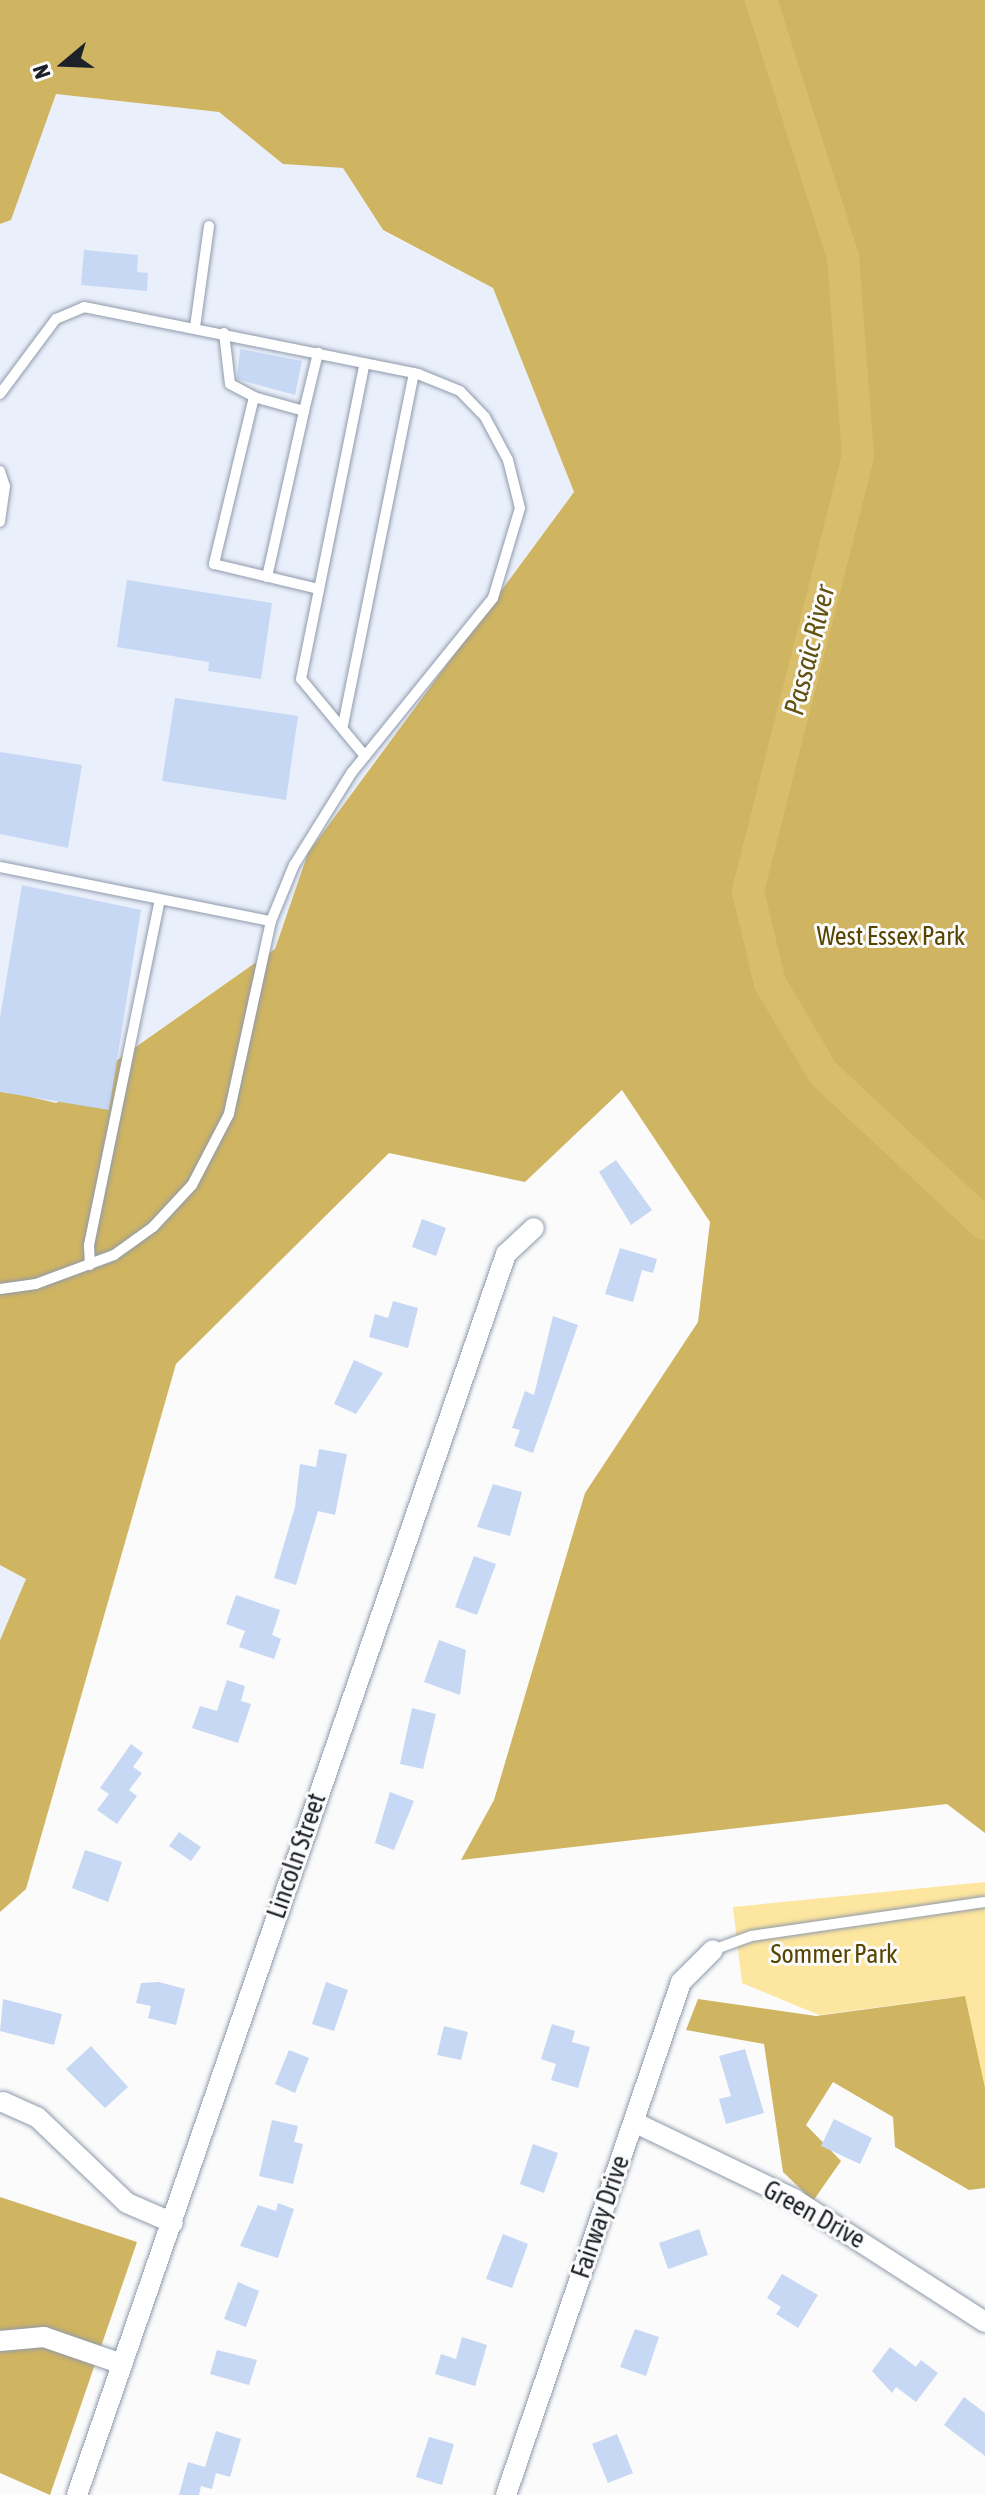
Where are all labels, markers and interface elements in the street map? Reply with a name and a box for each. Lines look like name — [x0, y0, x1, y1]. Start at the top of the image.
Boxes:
north arrow — [24, 24, 104, 104]
text: N — [27, 61, 56, 82]
water label: Passaic River — [777, 582, 841, 718]
park label: West Essex Park — [817, 921, 965, 953]
street label: Lincoln Street — [261, 1789, 333, 1923]
park label: Sommer Park — [770, 1939, 898, 1971]
street label: Fairway Drive — [565, 2152, 637, 2282]
street label: Green Drive — [758, 2174, 870, 2256]

